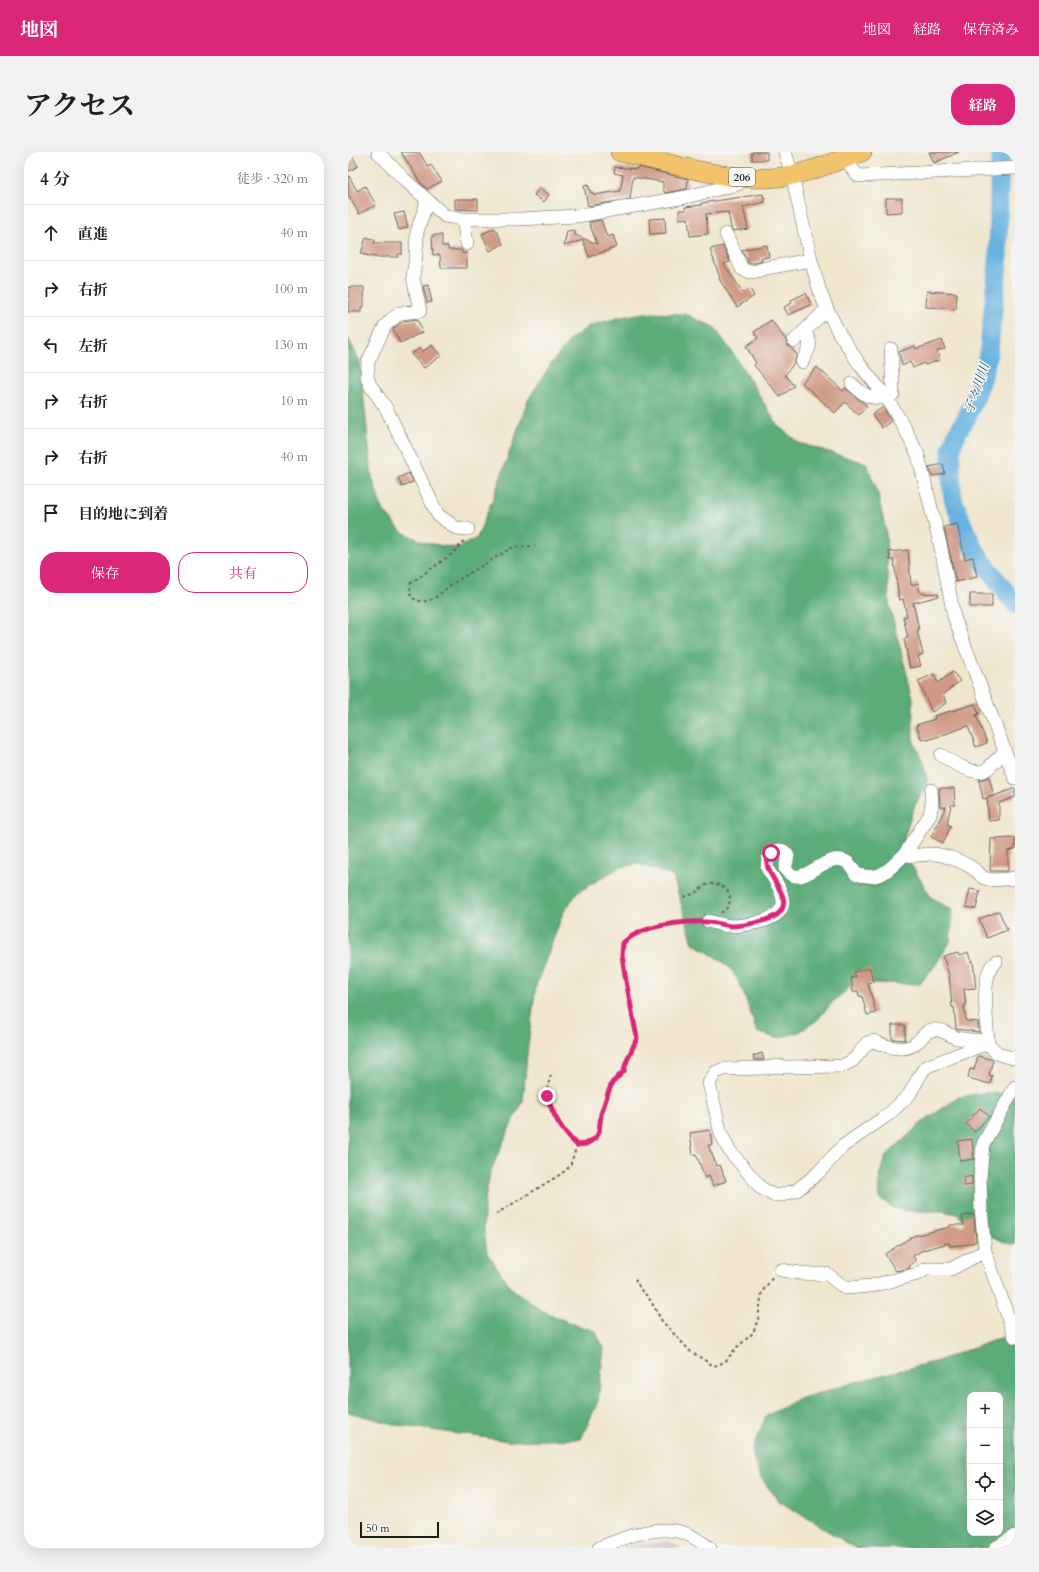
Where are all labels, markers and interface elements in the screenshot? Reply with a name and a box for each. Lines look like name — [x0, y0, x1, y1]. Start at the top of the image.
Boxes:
text: 地図 — [20, 17, 58, 43]
text: 地図 — [863, 20, 891, 39]
text: 経路 — [913, 20, 941, 39]
text: 保存済み — [963, 20, 1019, 39]
button: 経路 — [951, 84, 1015, 125]
text: アクセス — [24, 87, 135, 125]
text: 4 分 — [40, 168, 70, 191]
road number: 206 — [729, 168, 755, 186]
text: 徒歩 · 320 m — [237, 170, 308, 188]
icon: ahead — [40, 222, 62, 244]
text: 直進 — [78, 224, 108, 244]
text: 40 m — [280, 224, 308, 242]
icon: right — [40, 278, 62, 300]
text: 右折 — [78, 280, 108, 300]
text: 100 m — [274, 280, 308, 298]
icon: left — [40, 334, 62, 356]
text: 左折 — [78, 336, 108, 356]
text: 130 m — [274, 336, 308, 354]
water label: 子々川川 — [960, 359, 995, 416]
icon: right — [40, 390, 62, 412]
text: 右折 — [78, 392, 108, 412]
text: 10 m — [280, 392, 308, 410]
icon: right — [40, 446, 62, 468]
text: 右折 — [78, 448, 108, 468]
text: 40 m — [280, 448, 308, 466]
icon: arrive — [40, 502, 62, 524]
text: 目的地に到着 — [78, 504, 168, 524]
button: 保存 — [40, 552, 170, 593]
button: 共有 — [178, 552, 308, 593]
route start — [762, 844, 780, 862]
route end — [538, 1087, 556, 1105]
map controls — [967, 1392, 1003, 1536]
button: + — [967, 1392, 1003, 1428]
button: − — [967, 1428, 1003, 1464]
button: locate — [967, 1464, 1003, 1500]
button: layers — [967, 1500, 1003, 1536]
scale bar — [360, 1520, 439, 1539]
text: 50 m — [366, 1521, 390, 1536]

